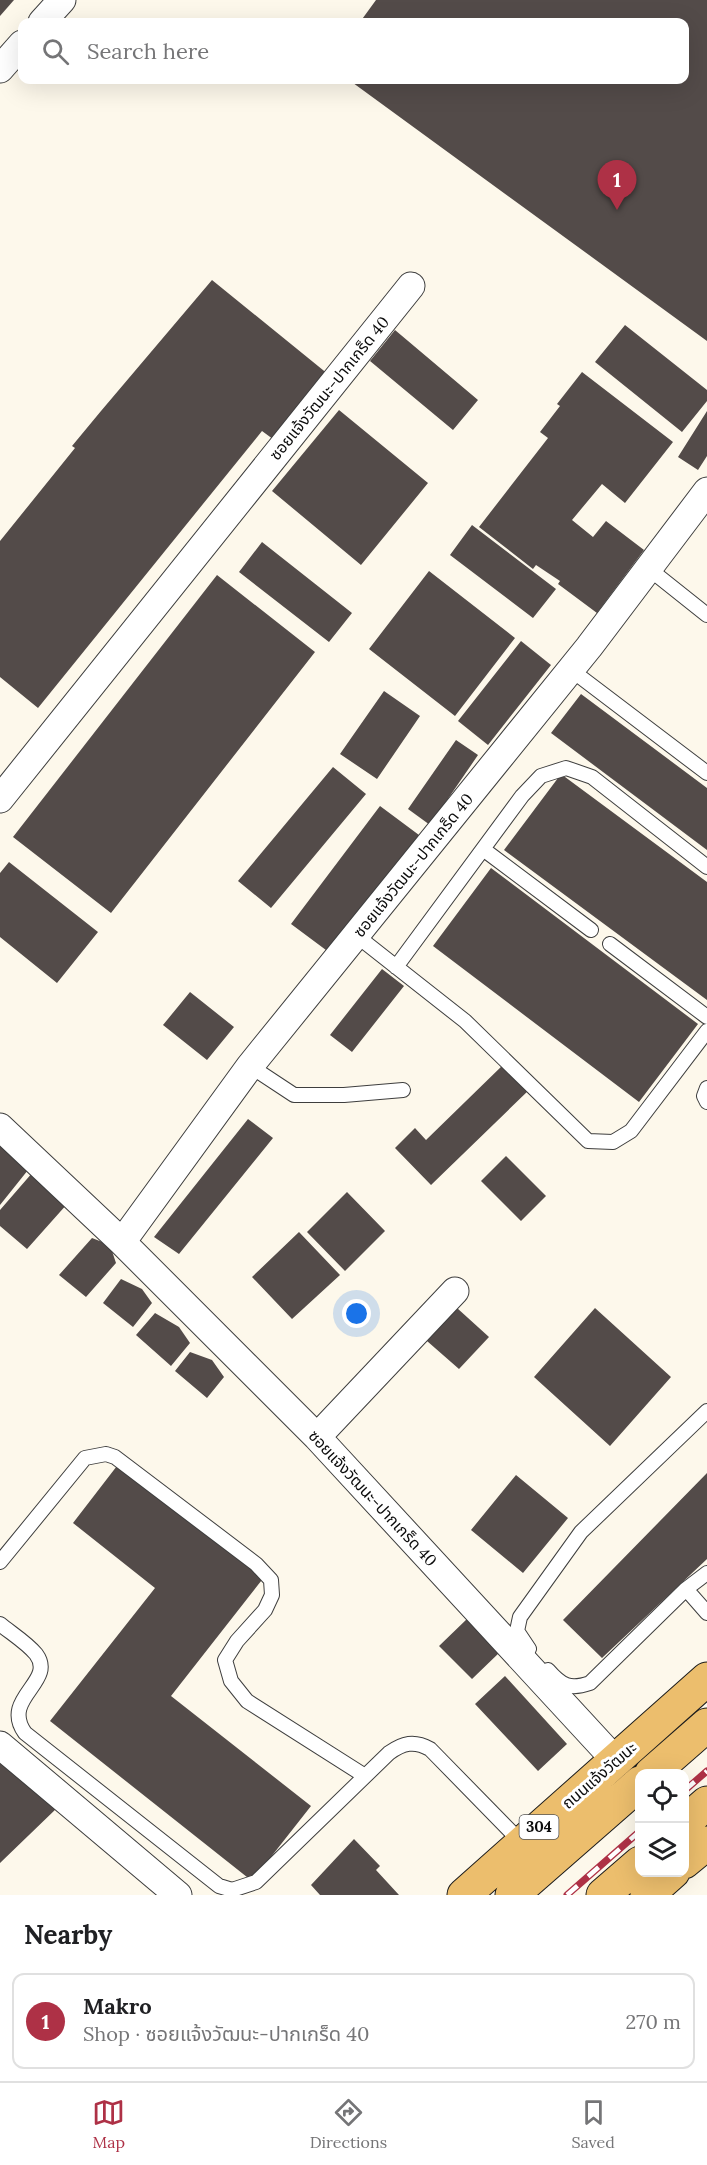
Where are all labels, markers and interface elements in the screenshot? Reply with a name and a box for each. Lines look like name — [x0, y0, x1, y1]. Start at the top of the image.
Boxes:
search box — [18, 18, 689, 84]
icon: search — [39, 35, 72, 68]
text: Search here — [87, 37, 209, 65]
pin: 1 — [598, 160, 636, 210]
street label: ซอยแจ้งวัฒนะ-ปากเกร็ด 40 — [265, 312, 393, 464]
street label: ซอยแจ้งวัฒนะ-ปากเกร็ด 40 — [349, 789, 477, 941]
your location — [342, 1299, 371, 1328]
street label: ซอยแจ้งวัฒนะ-ปากเกร็ด 40 — [305, 1426, 441, 1570]
street label: ถนนแจ้งวัฒนะ — [558, 1737, 640, 1813]
map controls — [635, 1769, 689, 1877]
button: locate — [635, 1769, 689, 1823]
road number: 304 — [520, 1815, 558, 1839]
button: layers — [635, 1823, 689, 1877]
text: Nearby — [24, 1918, 112, 1951]
text: Makro — [83, 1992, 152, 2020]
text: 1 — [41, 2009, 50, 2034]
text: 270 m — [625, 2009, 681, 2034]
text: Shop · ซอยแจ้งวัฒนะ-ปากเกร็ด 40 — [83, 2021, 370, 2046]
tab: Map — [92, 2096, 125, 2152]
tab: Directions — [310, 2096, 387, 2152]
tab: Saved — [571, 2096, 615, 2152]

